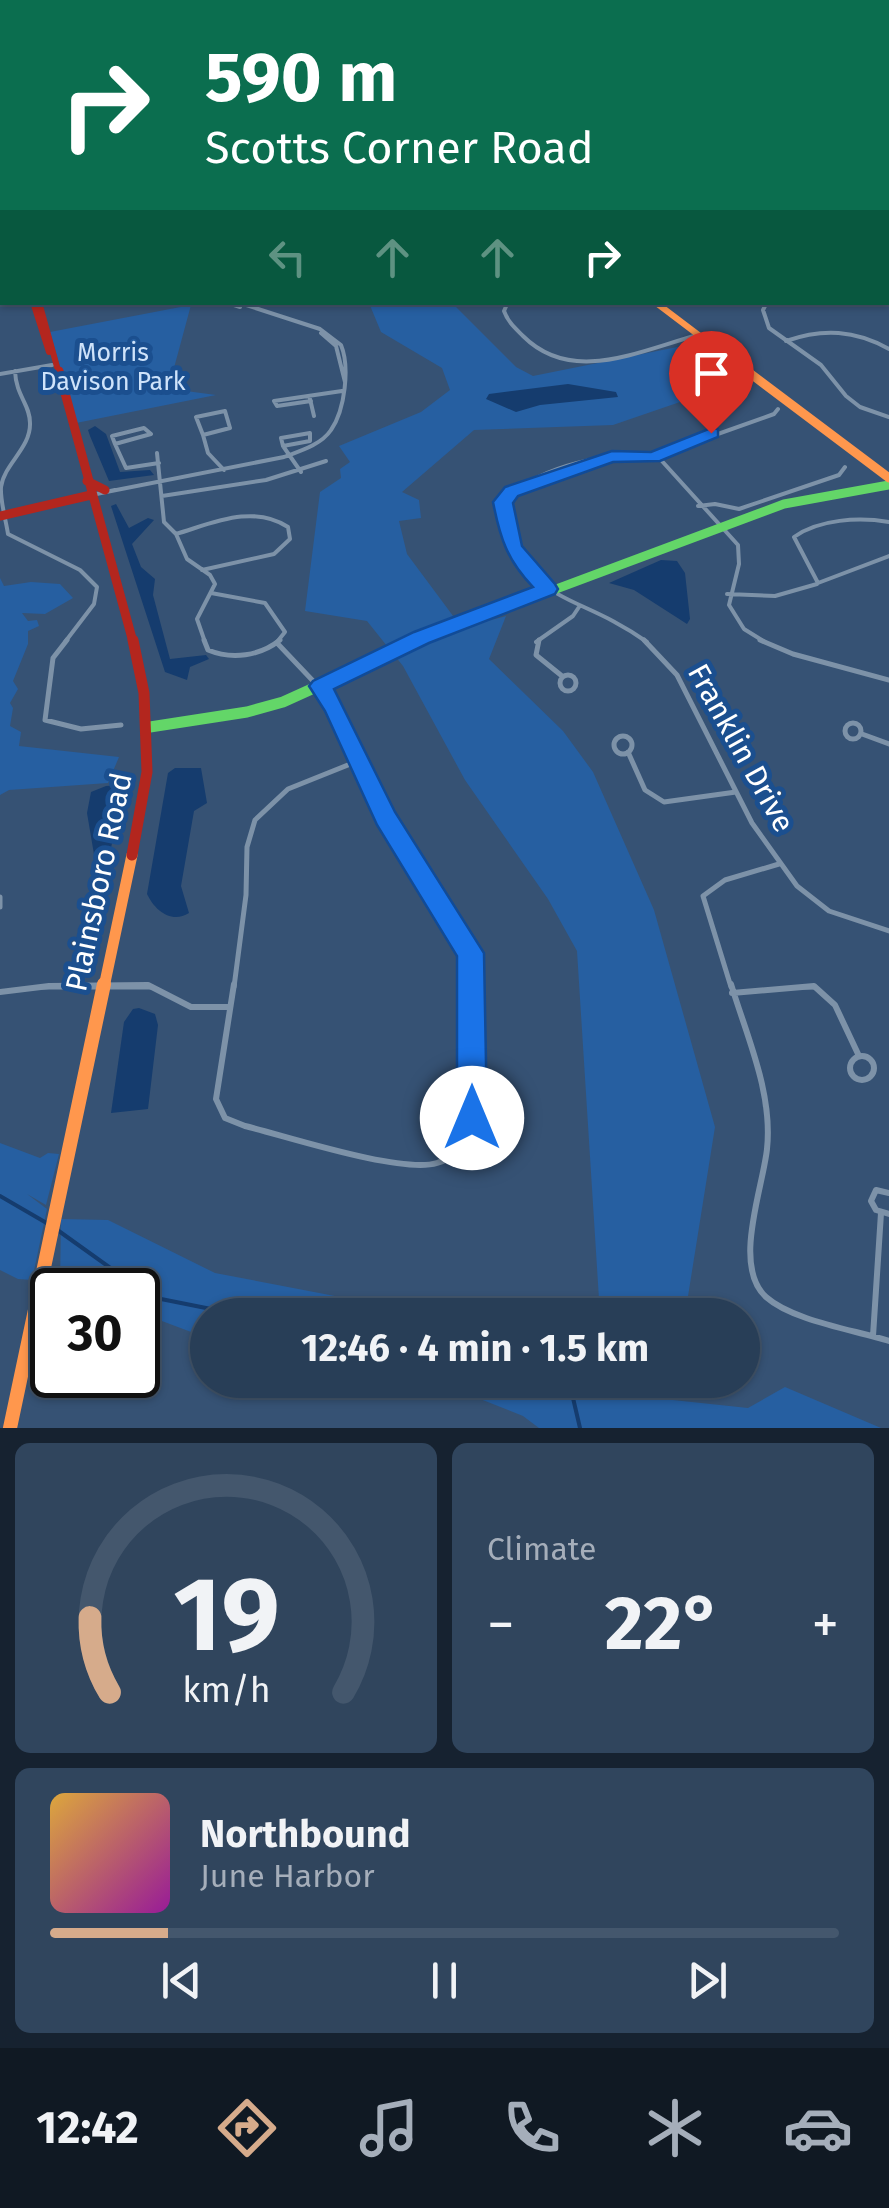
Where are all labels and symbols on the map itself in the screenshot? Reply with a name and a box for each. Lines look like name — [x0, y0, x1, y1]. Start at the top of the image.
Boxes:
pin — [669, 331, 754, 434]
park label: Morris Davison Park — [40, 338, 186, 397]
street label: Franklin Drive — [680, 658, 802, 838]
street label: Plainsboro Road — [58, 769, 140, 995]
position arrow — [420, 1066, 524, 1170]
speed limit sign: 30 — [30, 1268, 160, 1398]

